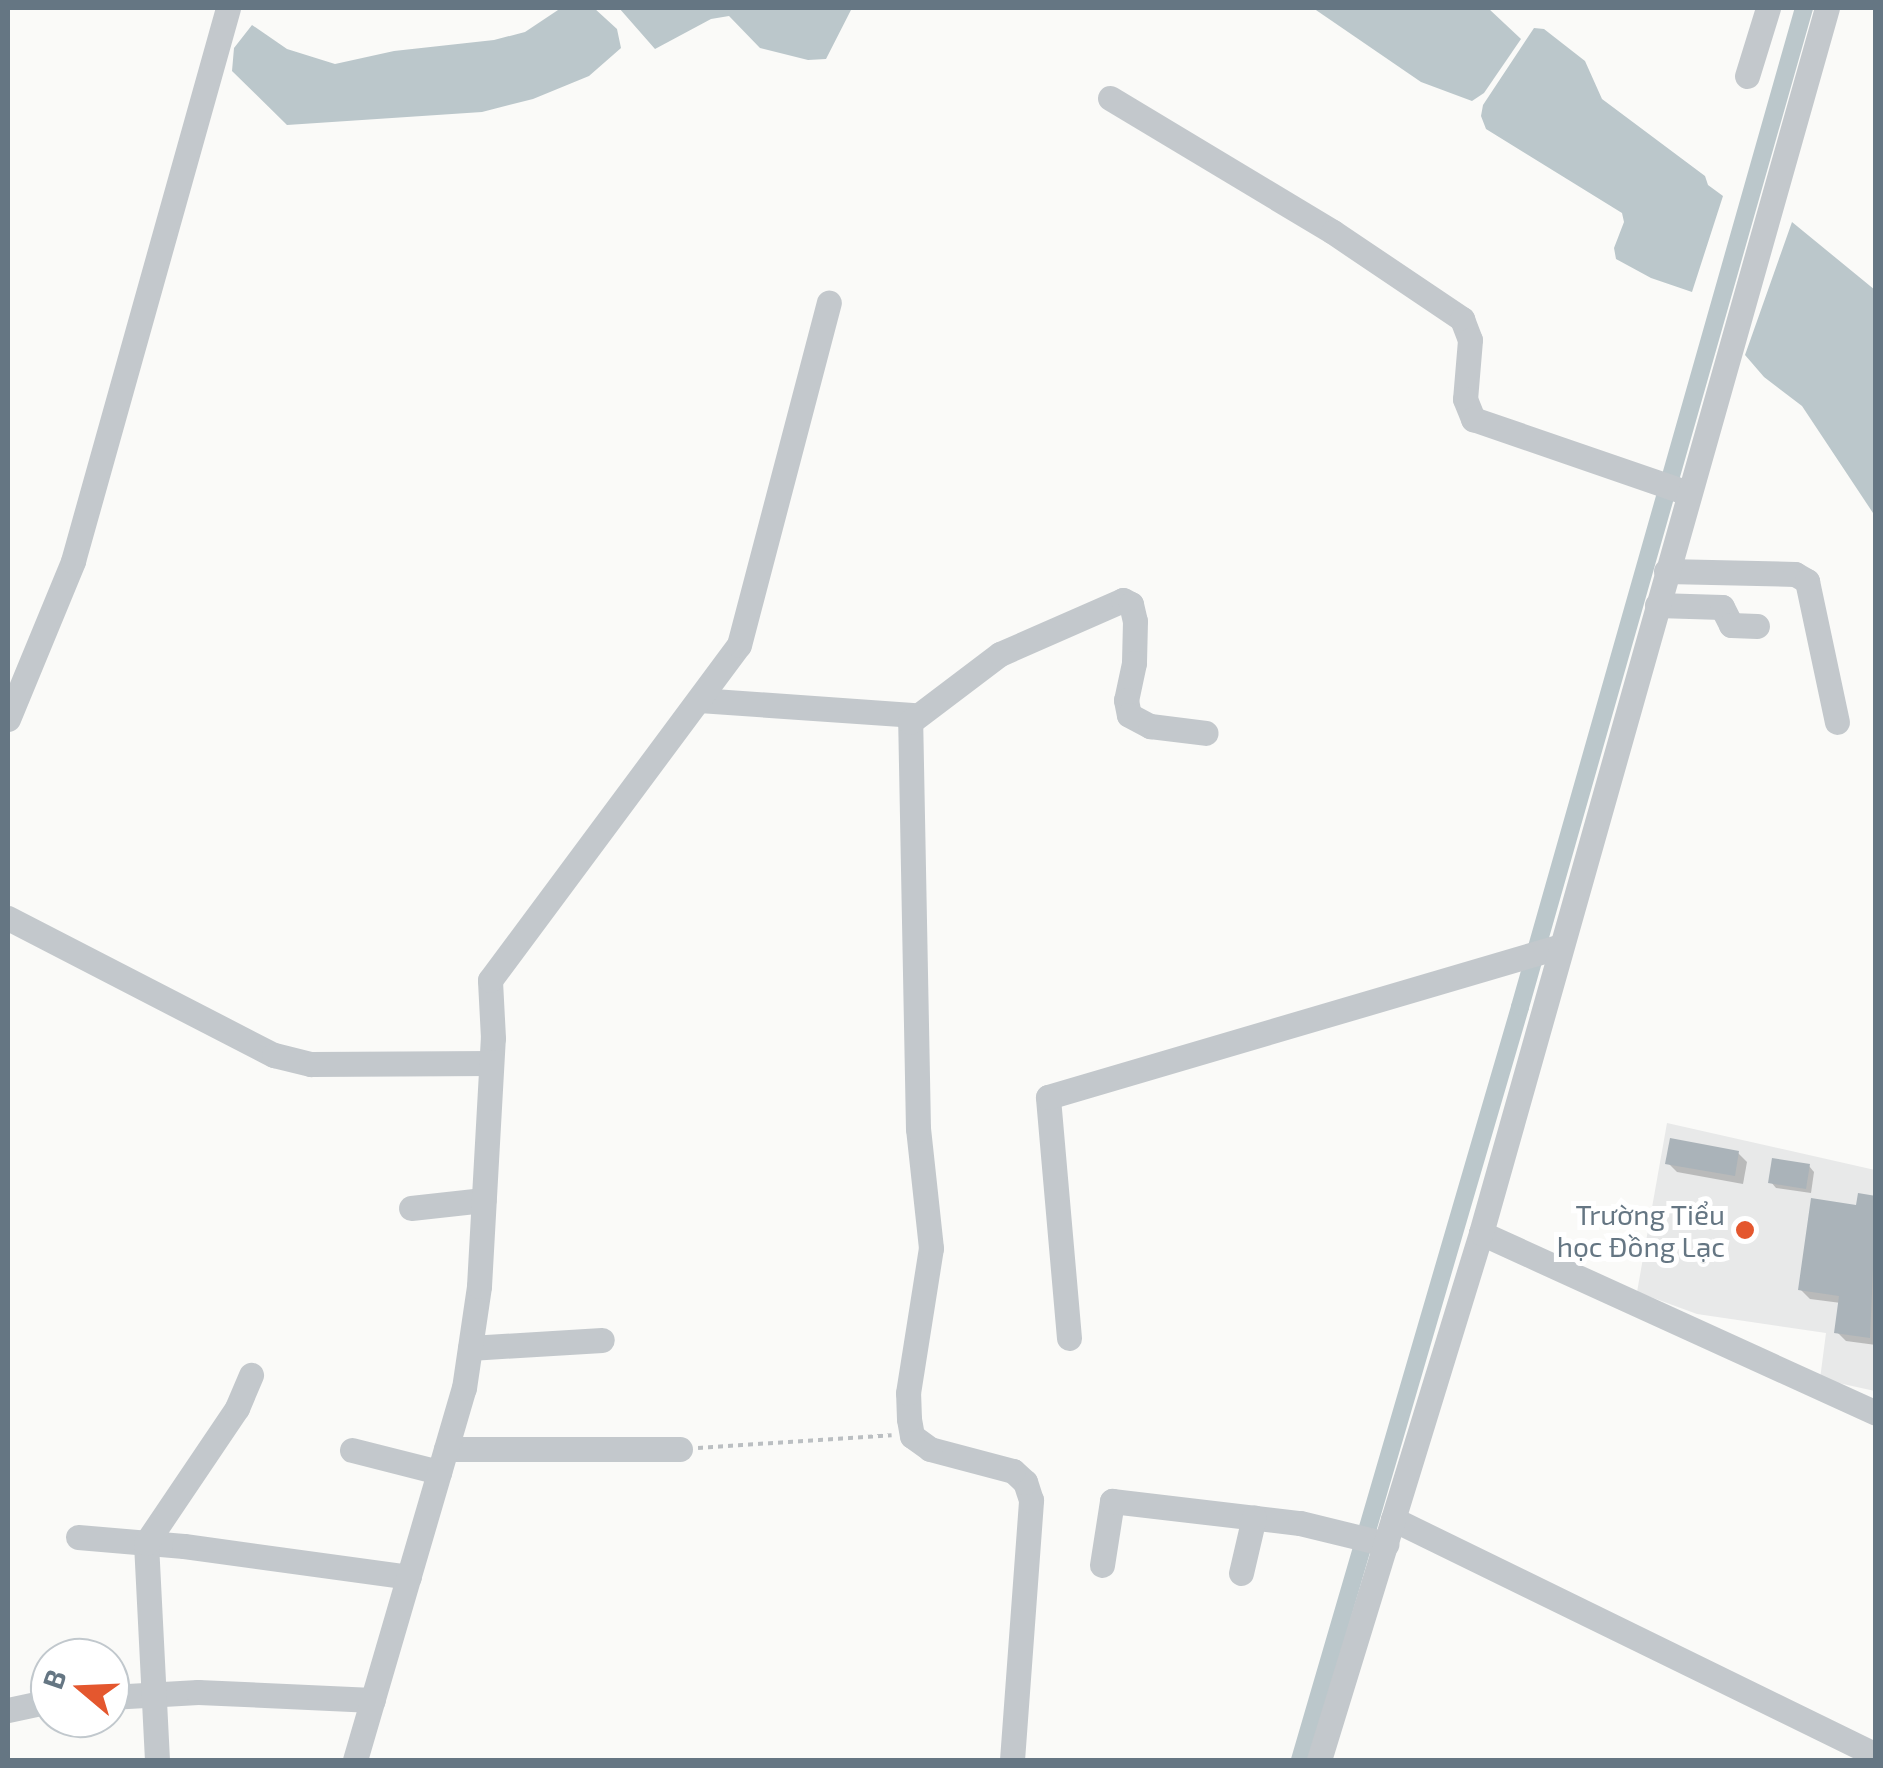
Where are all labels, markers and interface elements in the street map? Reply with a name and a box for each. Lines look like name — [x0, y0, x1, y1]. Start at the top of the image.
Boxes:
place label: Trường Tiểu học Đồng Lạc — [1557, 1197, 1725, 1263]
marker: Trường Tiểu học Đồng Lạc — [1734, 1219, 1756, 1241]
north arrow — [30, 1638, 130, 1738]
text: B — [35, 1665, 73, 1693]

